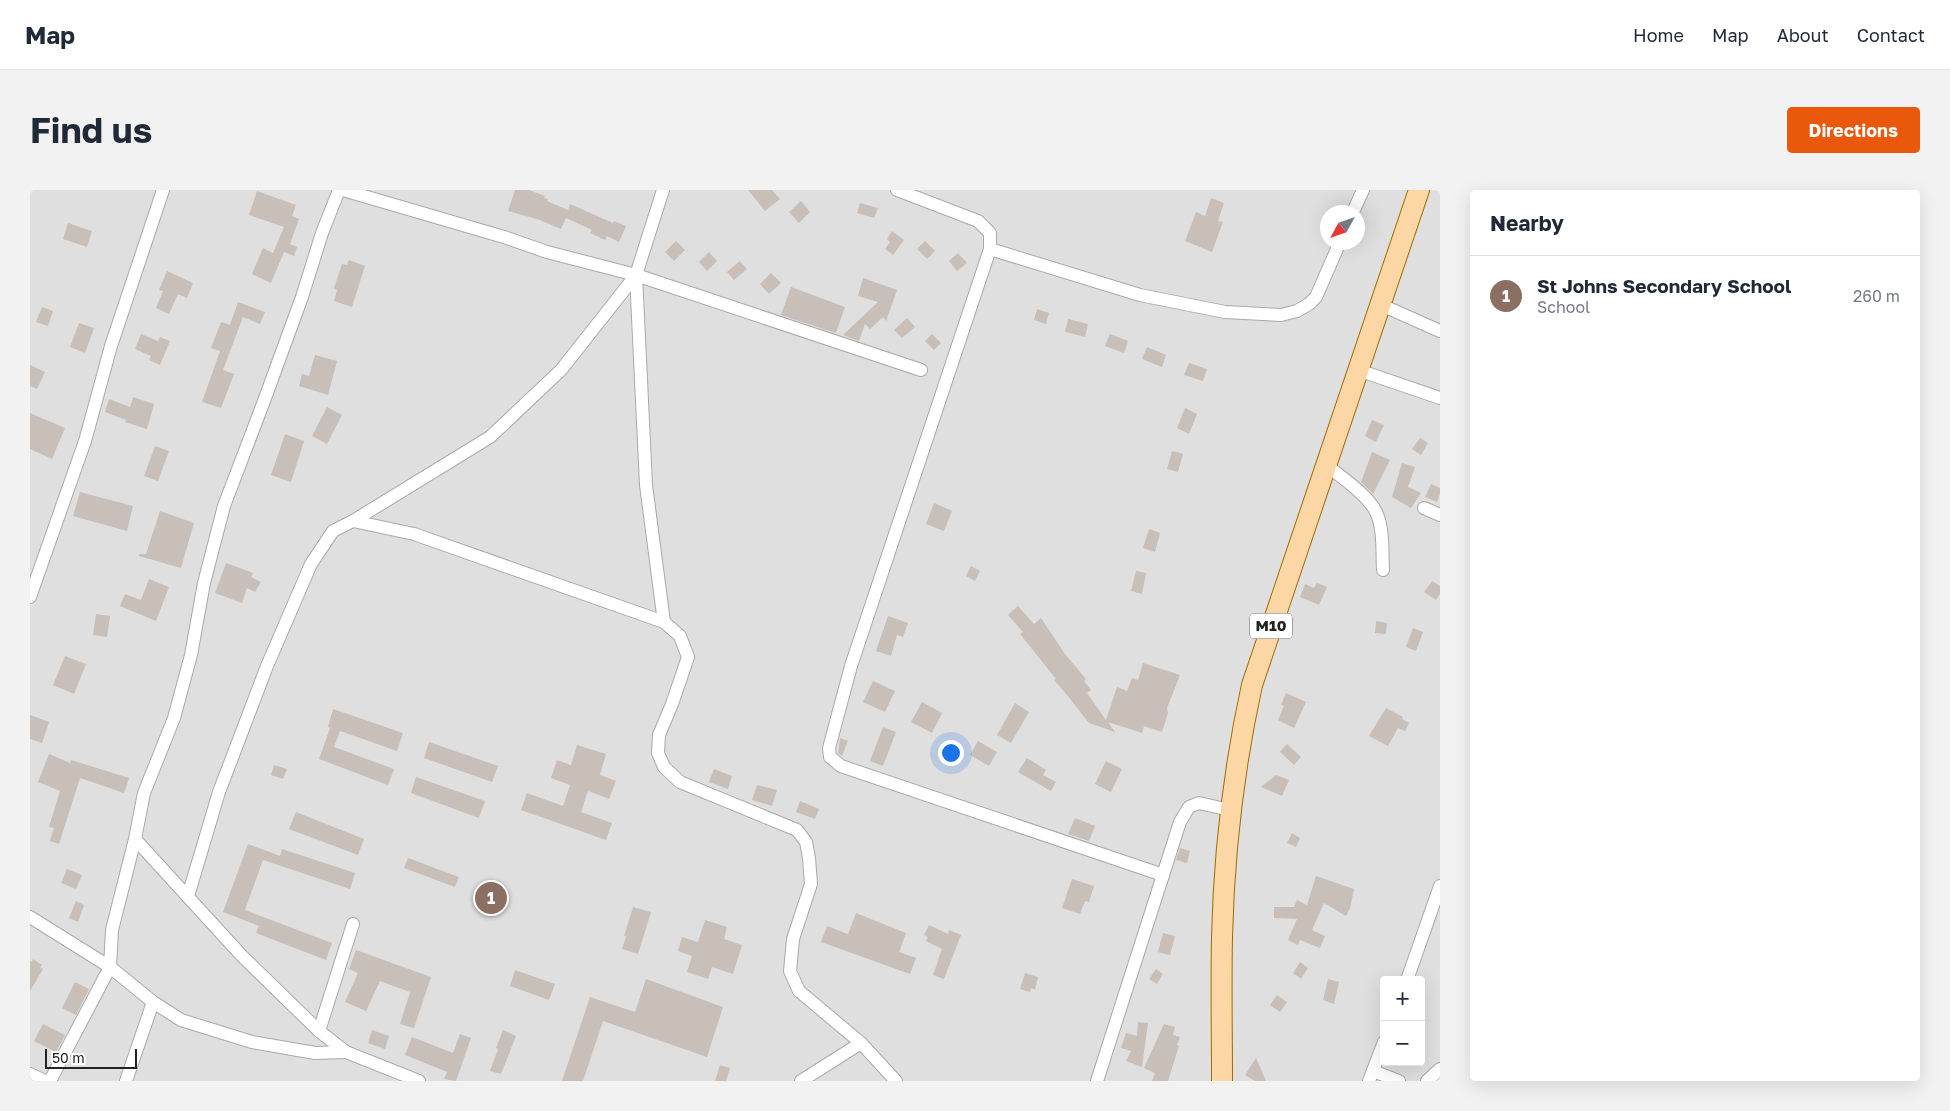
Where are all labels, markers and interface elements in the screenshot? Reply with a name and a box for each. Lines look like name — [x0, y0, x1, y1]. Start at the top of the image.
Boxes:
text: Map — [25, 20, 75, 49]
text: Home — [1633, 24, 1684, 46]
text: Map — [1712, 24, 1749, 46]
text: About — [1777, 24, 1829, 46]
text: Contact — [1857, 24, 1925, 46]
button: Directions — [1787, 107, 1920, 153]
text: Find us — [30, 109, 152, 151]
north arrow — [1320, 205, 1365, 250]
text: Nearby — [1490, 210, 1564, 236]
text: St Johns Secondary School — [1537, 274, 1791, 297]
text: 1 — [1502, 286, 1510, 306]
text: 260 m — [1853, 286, 1900, 306]
text: School — [1537, 297, 1590, 317]
road number: M10 — [1250, 614, 1292, 638]
your location — [938, 740, 964, 766]
pin: 1 — [475, 879, 507, 917]
map controls — [1380, 976, 1425, 1066]
button: + — [1380, 976, 1425, 1021]
button: − — [1380, 1021, 1425, 1066]
scale bar — [45, 1046, 138, 1069]
text: 50 m — [52, 1049, 85, 1066]

